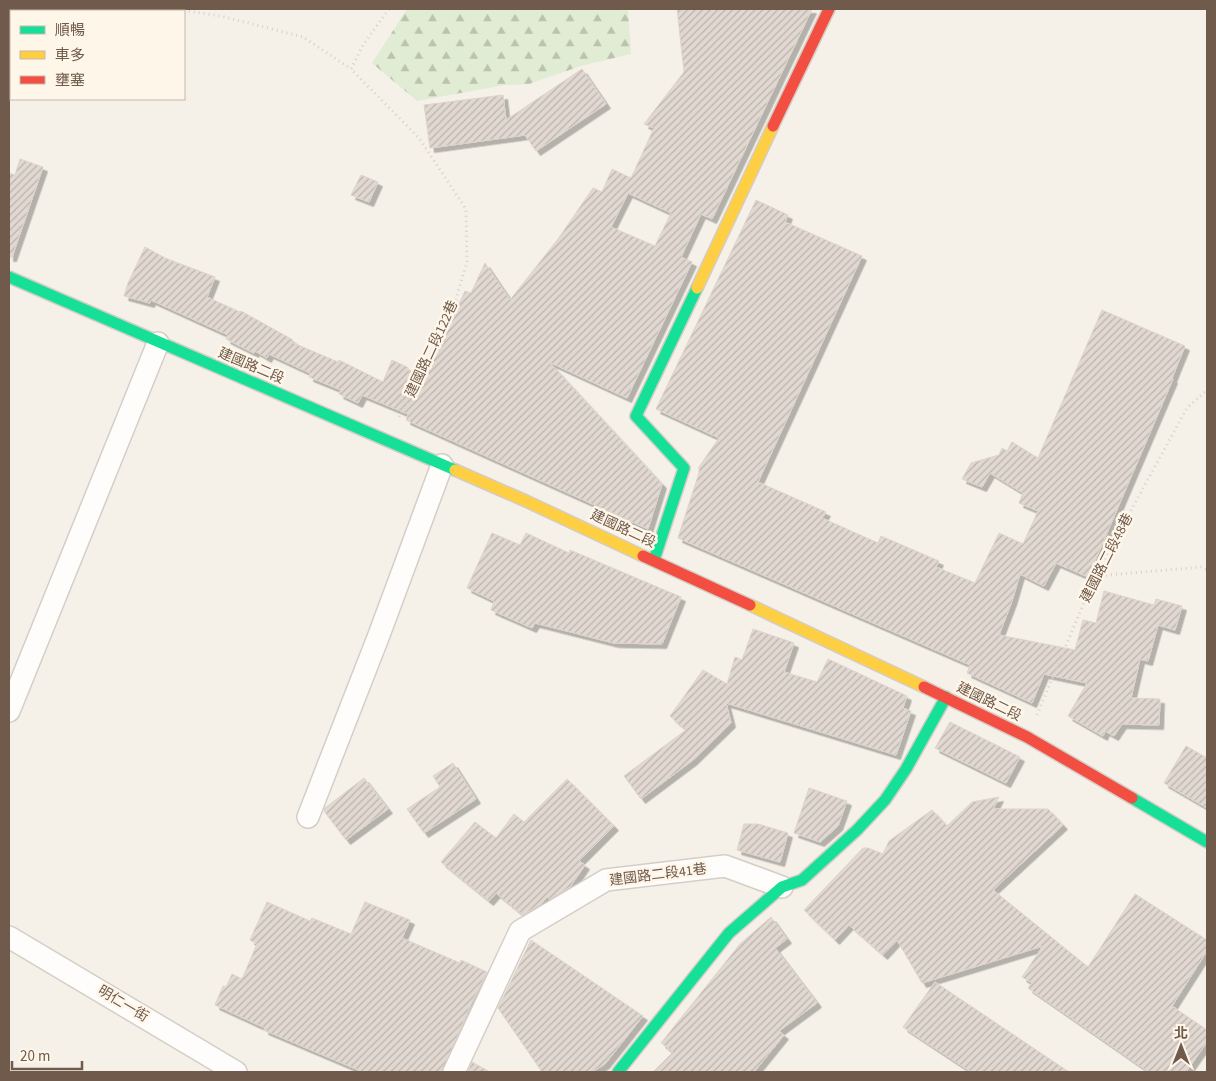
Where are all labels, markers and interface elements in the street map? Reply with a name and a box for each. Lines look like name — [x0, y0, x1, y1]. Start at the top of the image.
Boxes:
legend — [10, 10, 185, 100]
text: 順暢 — [55, 20, 85, 41]
text: 車多 — [55, 45, 85, 66]
text: 壅塞 — [55, 70, 85, 91]
street label: 建國路二段122巷 — [401, 297, 463, 401]
street label: 建國路二段 — [215, 343, 287, 389]
street label: 建國路二段 — [587, 505, 659, 553]
street label: 建國路二段48巷 — [1076, 510, 1138, 606]
street label: 建國路二段 — [953, 678, 1025, 726]
street label: 建國路二段41巷 — [608, 859, 708, 891]
street label: 明仁一街 — [94, 981, 152, 1027]
north arrow — [1156, 1021, 1206, 1071]
text: 北 — [1174, 1024, 1188, 1044]
scale bar — [12, 1038, 82, 1070]
text: 20 m — [20, 1046, 50, 1067]

